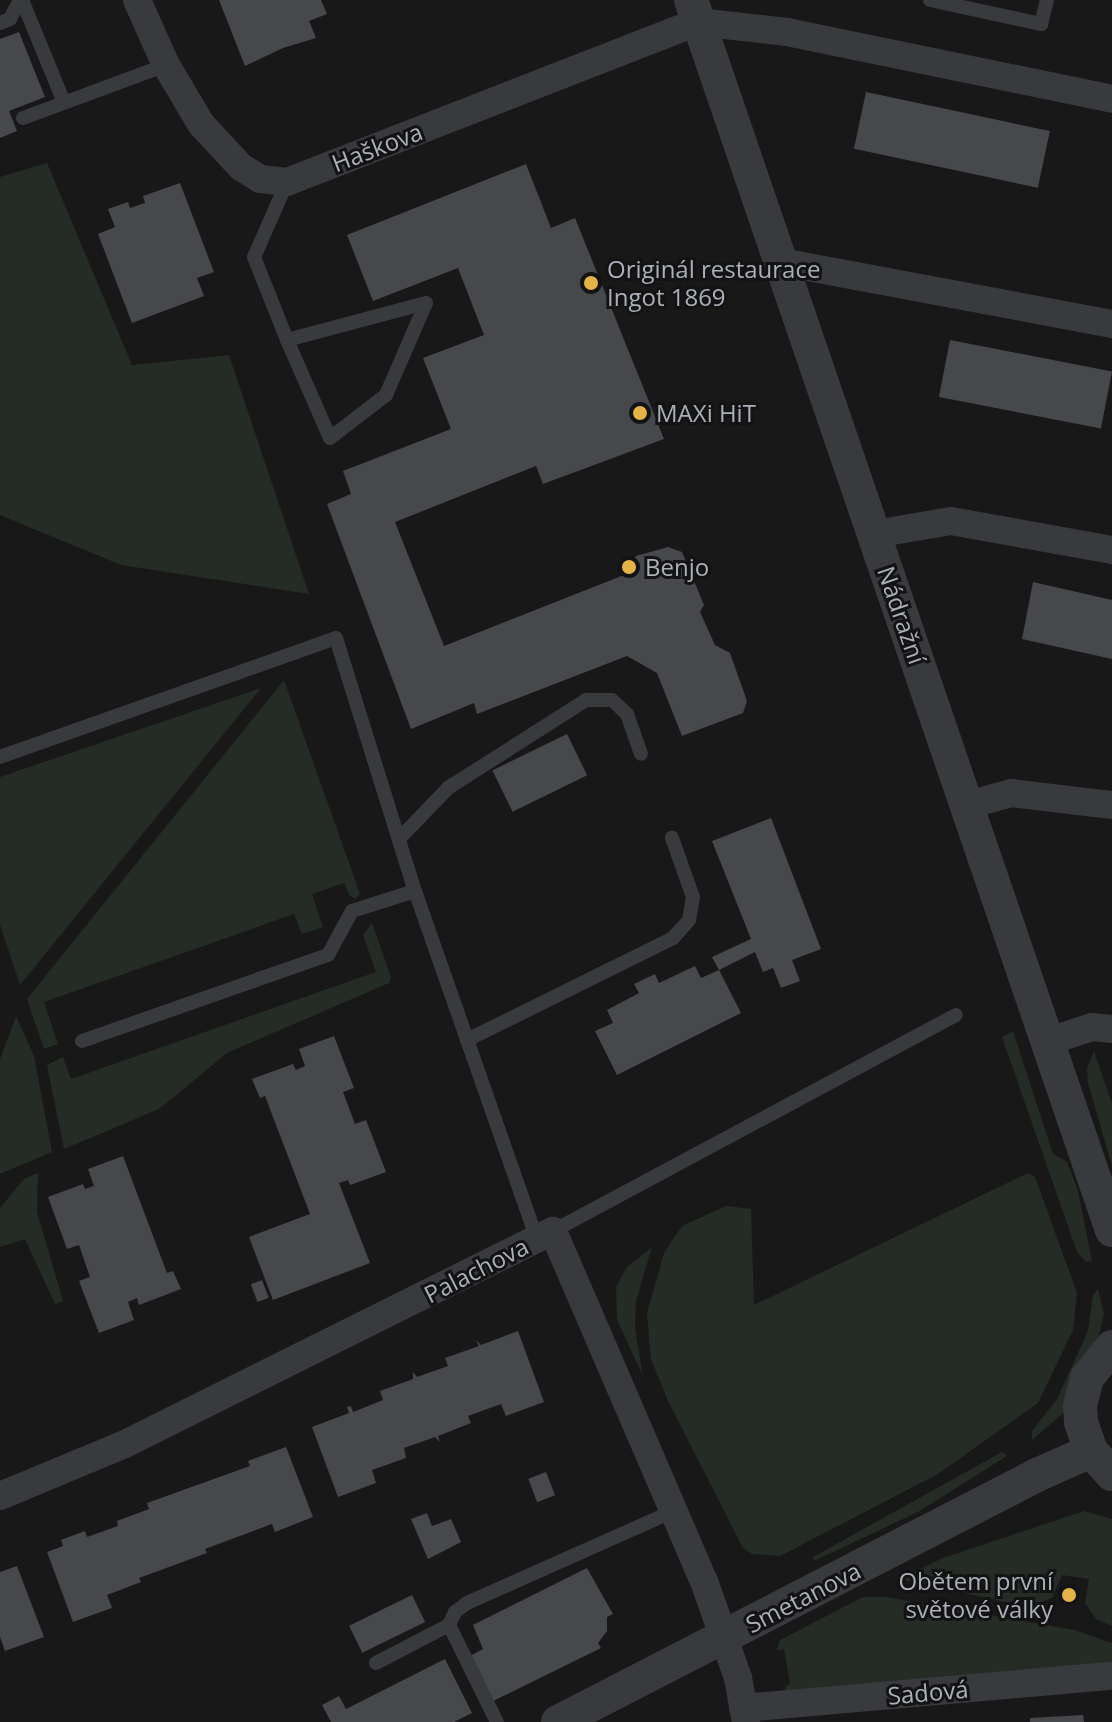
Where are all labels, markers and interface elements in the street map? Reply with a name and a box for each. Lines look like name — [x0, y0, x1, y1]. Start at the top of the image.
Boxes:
street label: Haškova — [328, 117, 426, 177]
place label: Originál restaurace Ingot 1869 — [607, 255, 820, 311]
marker: Originál restaurace Ingot 1869 — [582, 274, 600, 292]
place label: MAXi HiT — [656, 399, 756, 427]
marker: MAXi HiT — [631, 404, 649, 422]
place label: Benjo — [645, 553, 709, 581]
marker: Benjo — [620, 558, 638, 576]
street label: Nádražní — [872, 562, 932, 668]
street label: Palachova — [419, 1231, 533, 1309]
street label: Smetanova — [741, 1556, 865, 1638]
place label: Obětem první světové války — [898, 1567, 1053, 1623]
marker: Obětem první světové války — [1060, 1586, 1078, 1604]
street label: Sadová — [886, 1674, 970, 1710]

